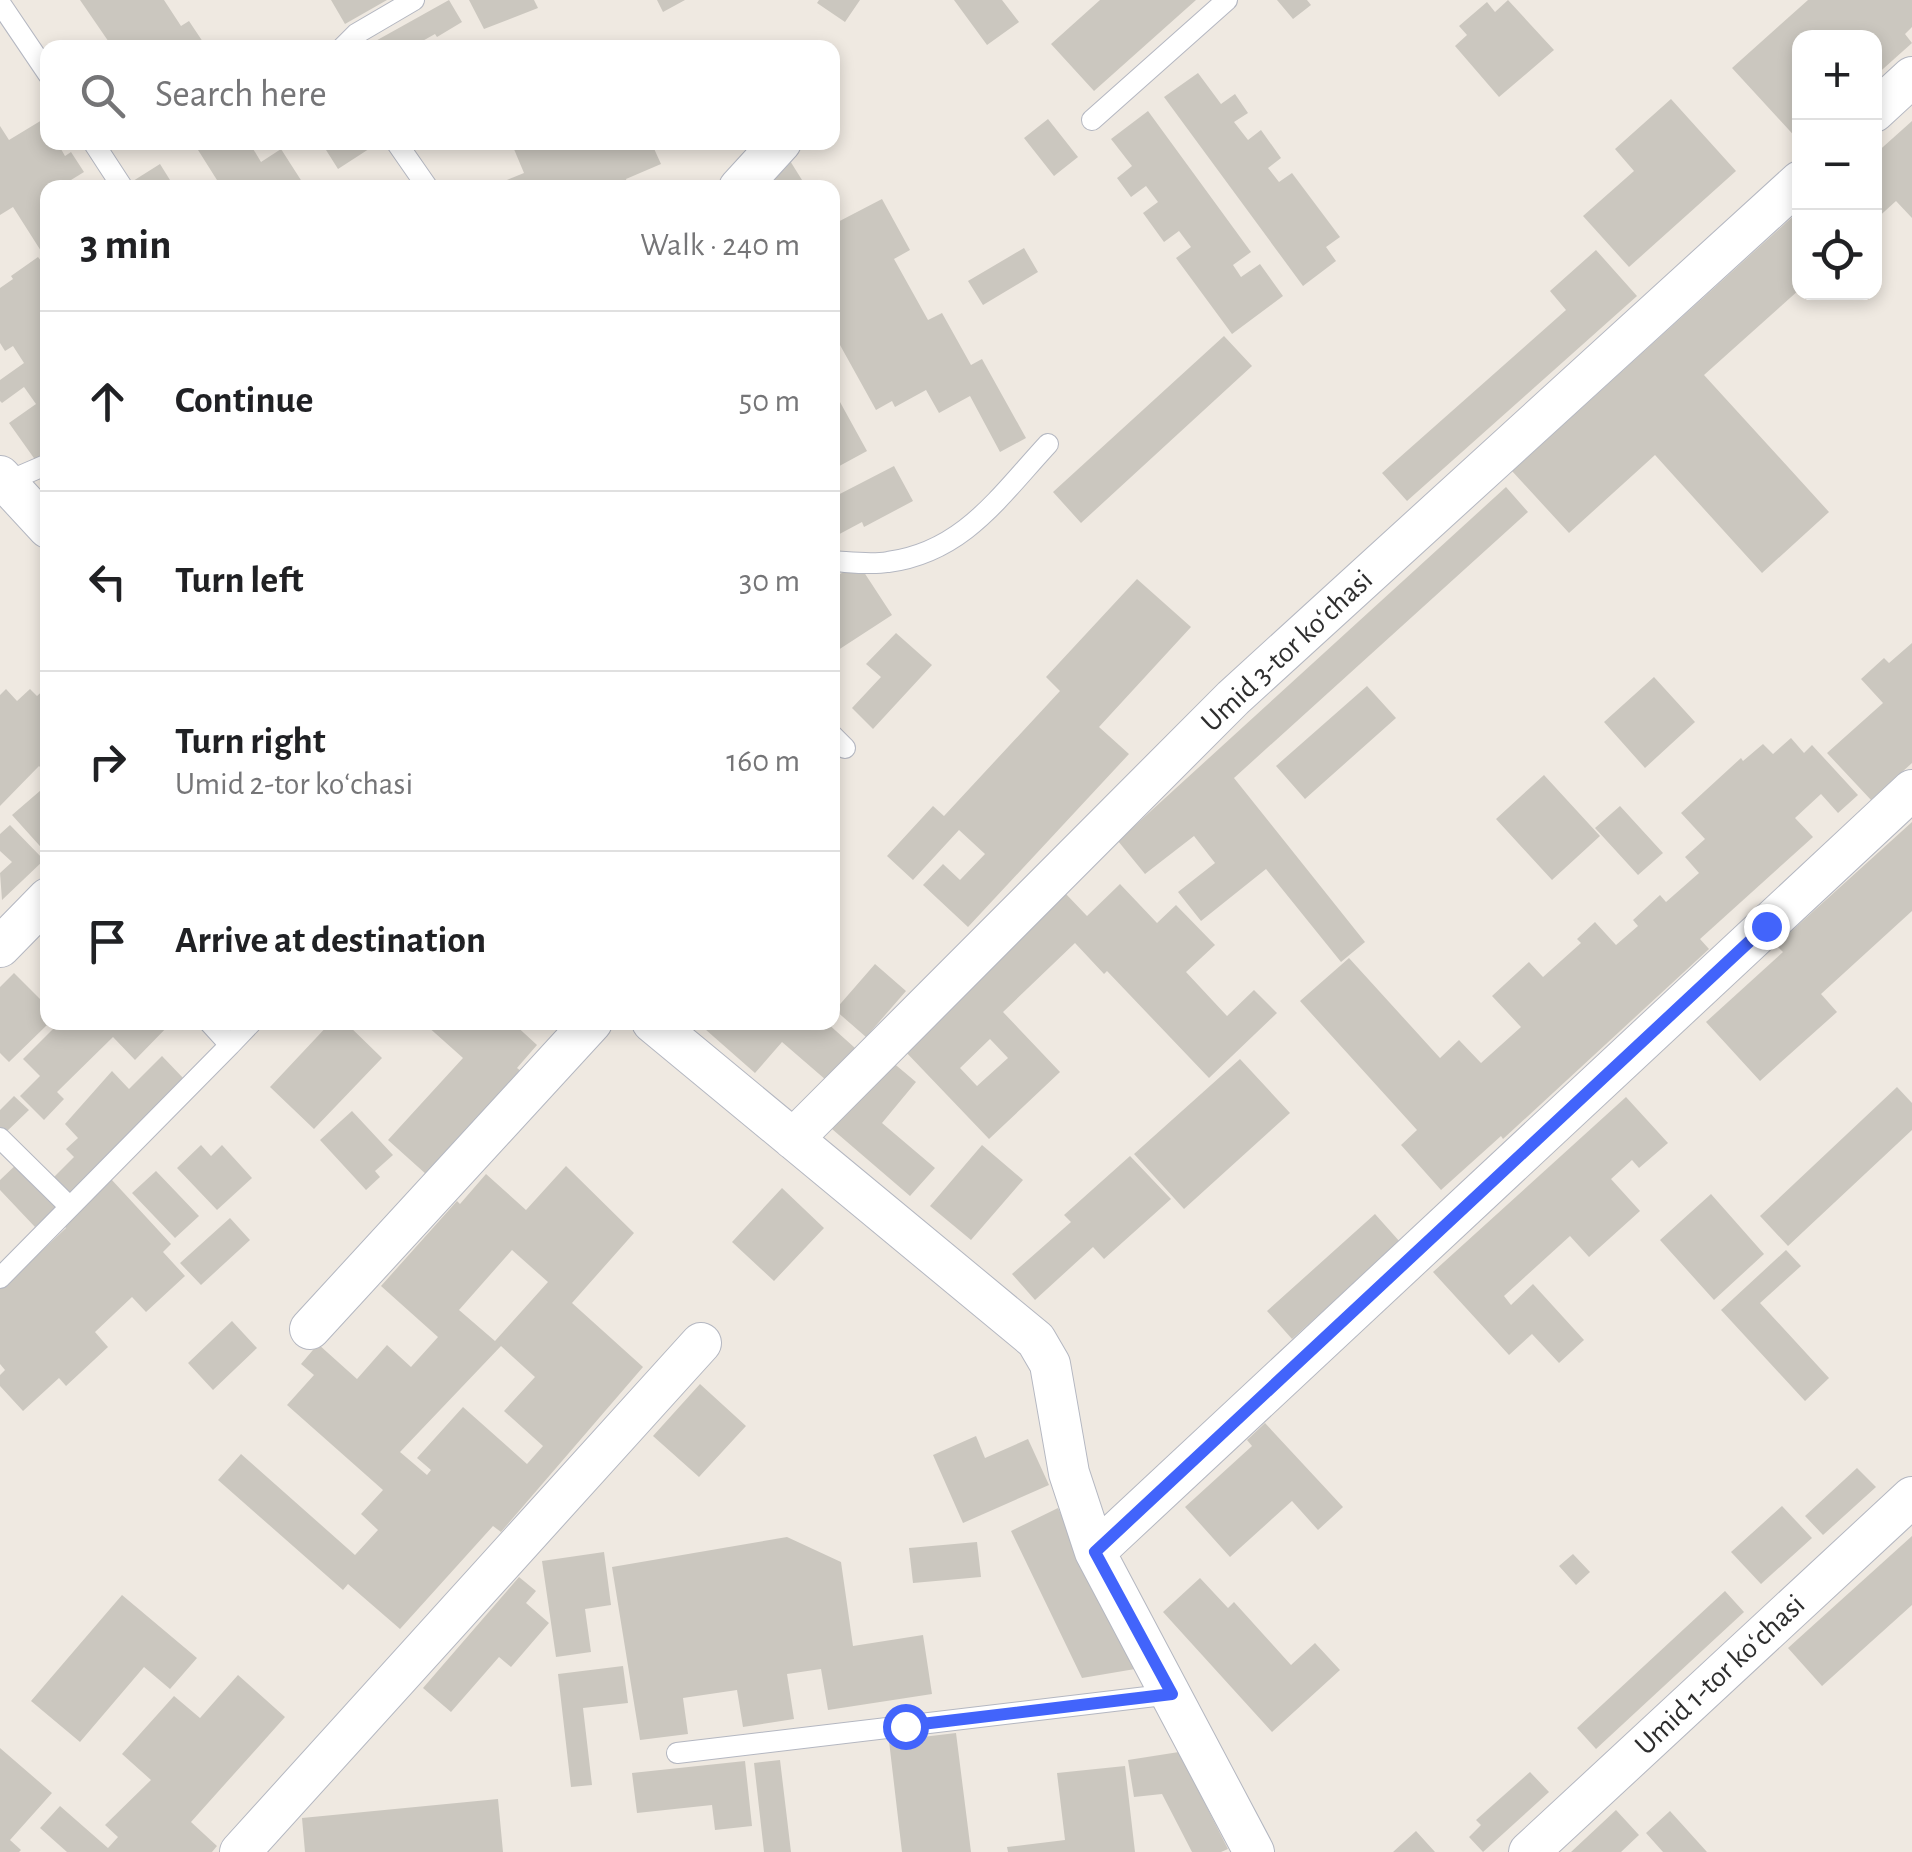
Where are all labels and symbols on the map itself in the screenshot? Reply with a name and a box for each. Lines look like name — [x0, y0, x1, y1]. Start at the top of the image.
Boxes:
street label: Umid 3-tor koʻchasi — [1196, 564, 1378, 738]
route end — [1744, 904, 1790, 950]
street label: Umid 1-tor koʻchasi — [1629, 1589, 1811, 1761]
route start — [883, 1704, 929, 1750]

